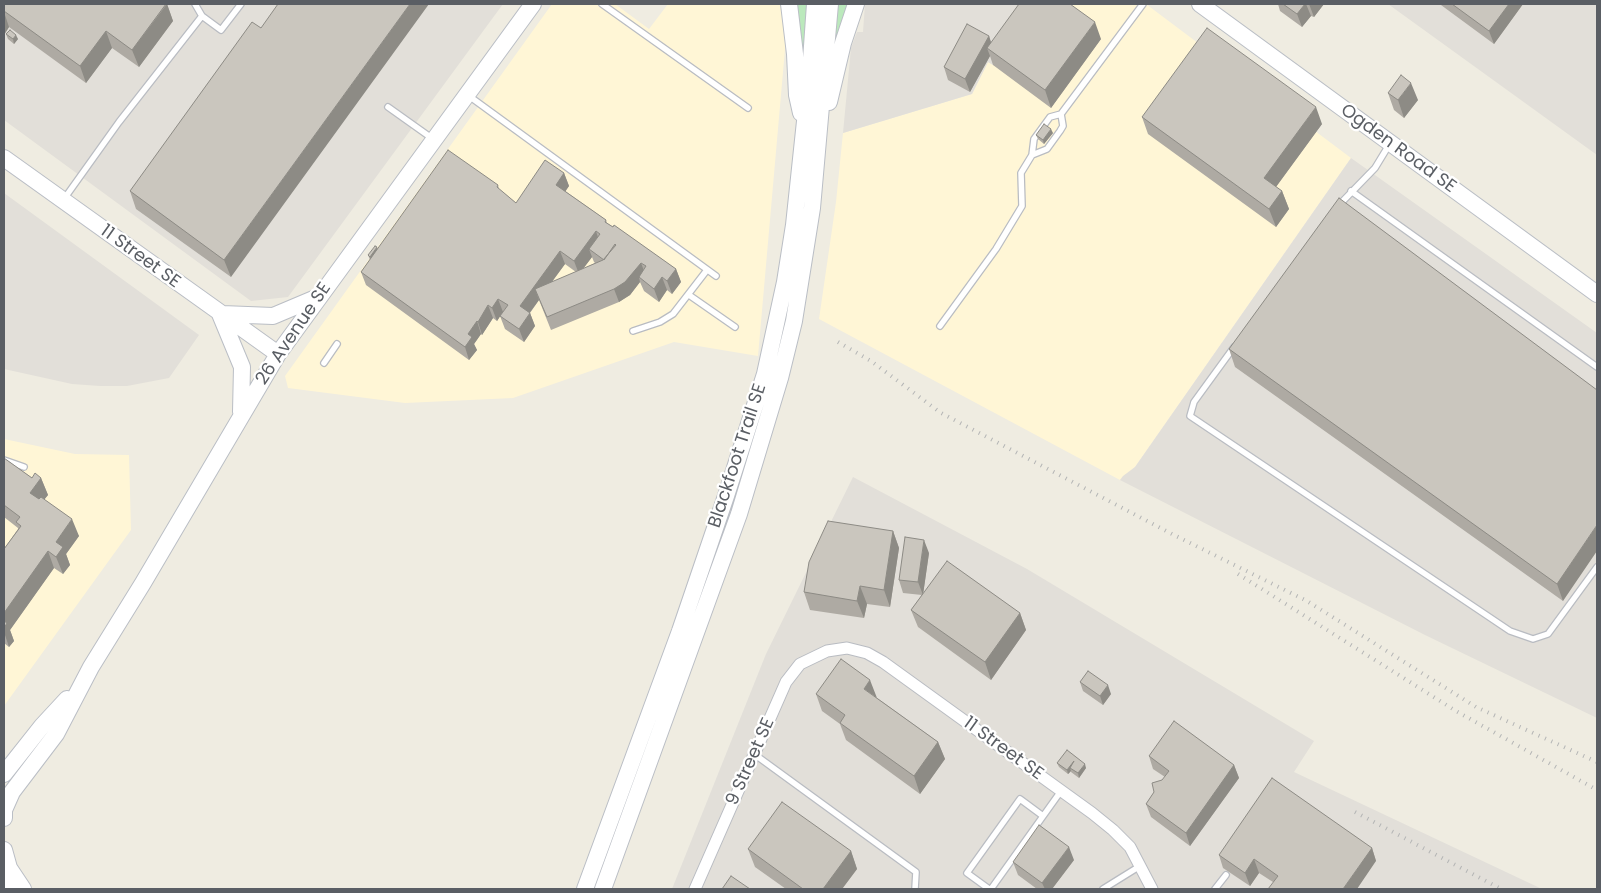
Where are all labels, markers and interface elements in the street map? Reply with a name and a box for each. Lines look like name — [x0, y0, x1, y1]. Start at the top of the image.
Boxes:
street label: Ogden Road SE — [1336, 100, 1460, 198]
street label: 11 Street SE — [96, 221, 184, 293]
street label: 26 Avenue SE — [252, 279, 336, 389]
street label: Blackfoot Trail SE — [705, 381, 771, 531]
street label: 11 Street SE — [959, 713, 1047, 785]
street label: 9 Street SE — [722, 715, 780, 809]

